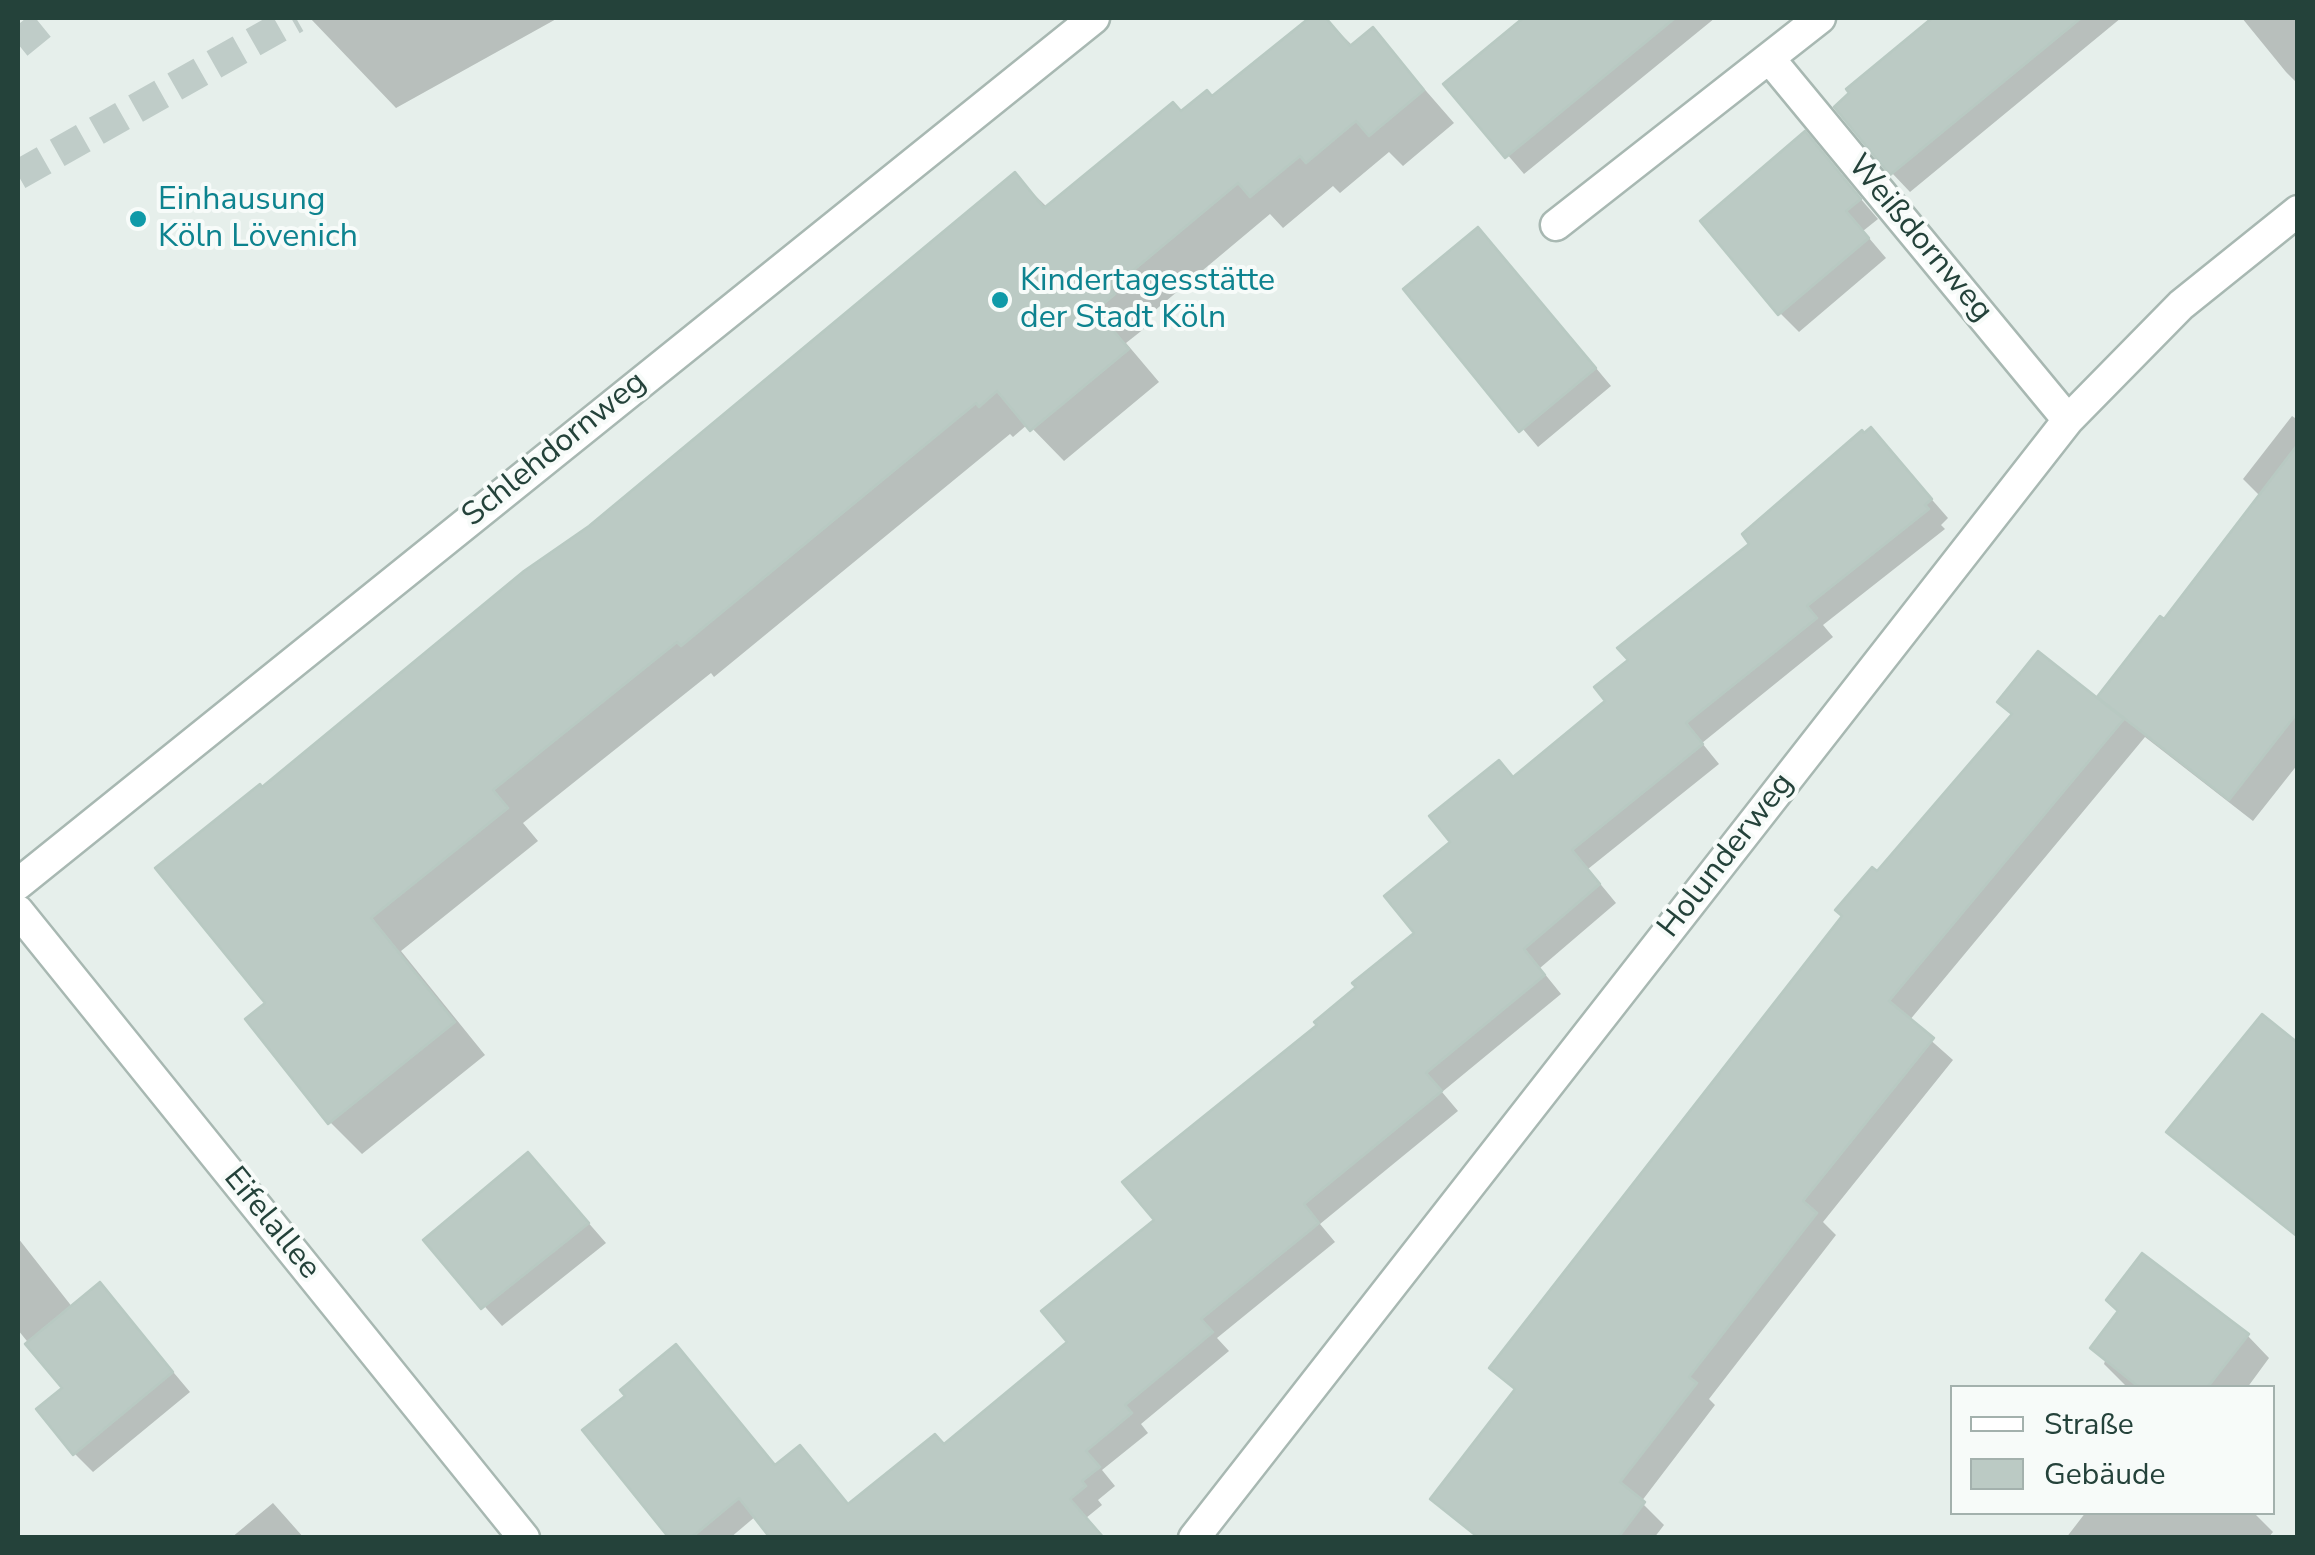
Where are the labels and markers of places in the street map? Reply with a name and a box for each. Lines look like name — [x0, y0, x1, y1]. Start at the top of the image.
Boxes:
place label: Einhausung Köln Lövenich — [158, 182, 358, 257]
marker: Einhausung Köln Lövenich — [127, 208, 149, 230]
place label: Kindertagesstätte der Stadt Köln — [1020, 263, 1275, 338]
marker: Kindertagesstätte der Stadt Köln — [989, 289, 1011, 311]

